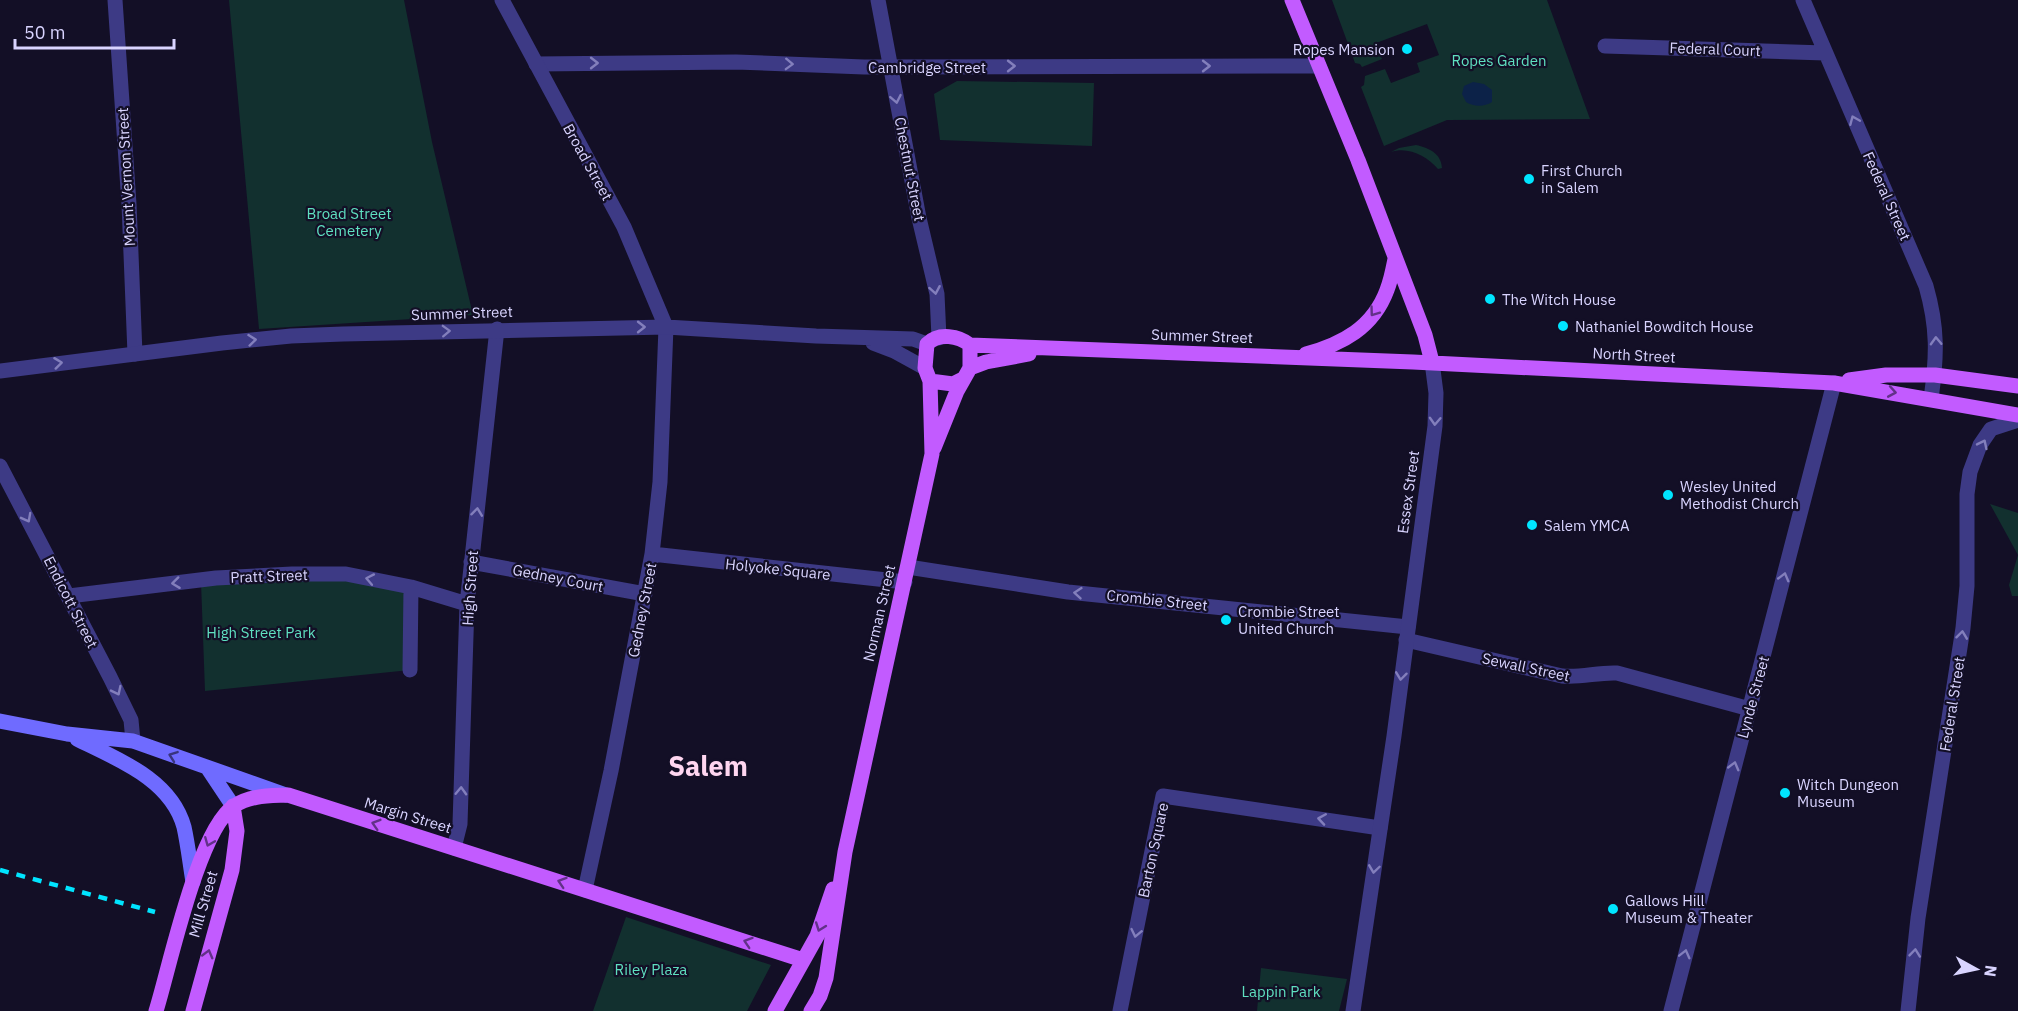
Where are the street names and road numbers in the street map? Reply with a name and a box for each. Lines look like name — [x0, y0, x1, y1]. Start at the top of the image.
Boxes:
street label: Federal Court — [1669, 38, 1761, 60]
street label: Cambridge Street — [868, 58, 986, 77]
street label: Mount Vernon Street — [113, 107, 139, 247]
street label: Chestnut Street — [891, 115, 929, 223]
street label: Broad Street — [559, 120, 617, 204]
street label: Federal Street — [1859, 149, 1915, 243]
street label: Summer Street — [411, 302, 513, 324]
street label: Summer Street — [1151, 325, 1253, 347]
street label: North Street — [1592, 343, 1676, 367]
street label: Essex Street — [1393, 449, 1423, 535]
street label: High Street — [458, 550, 482, 626]
street label: Endicott Street — [40, 553, 102, 651]
street label: Holyoke Square — [724, 554, 832, 584]
street label: Gedney Court — [511, 560, 605, 596]
street label: Gedney Street — [623, 561, 661, 659]
street label: Norman Street — [859, 563, 899, 663]
street label: Pratt Street — [230, 565, 308, 587]
street label: Crombie Street — [1105, 585, 1209, 615]
street label: Sewall Street — [1480, 648, 1572, 686]
street label: Lynde Street — [1733, 654, 1773, 740]
street label: Federal Street — [1935, 655, 1969, 753]
street label: Margin Street — [362, 793, 454, 837]
street label: Barton Square — [1134, 801, 1172, 899]
street label: Mill Street — [184, 868, 222, 940]

